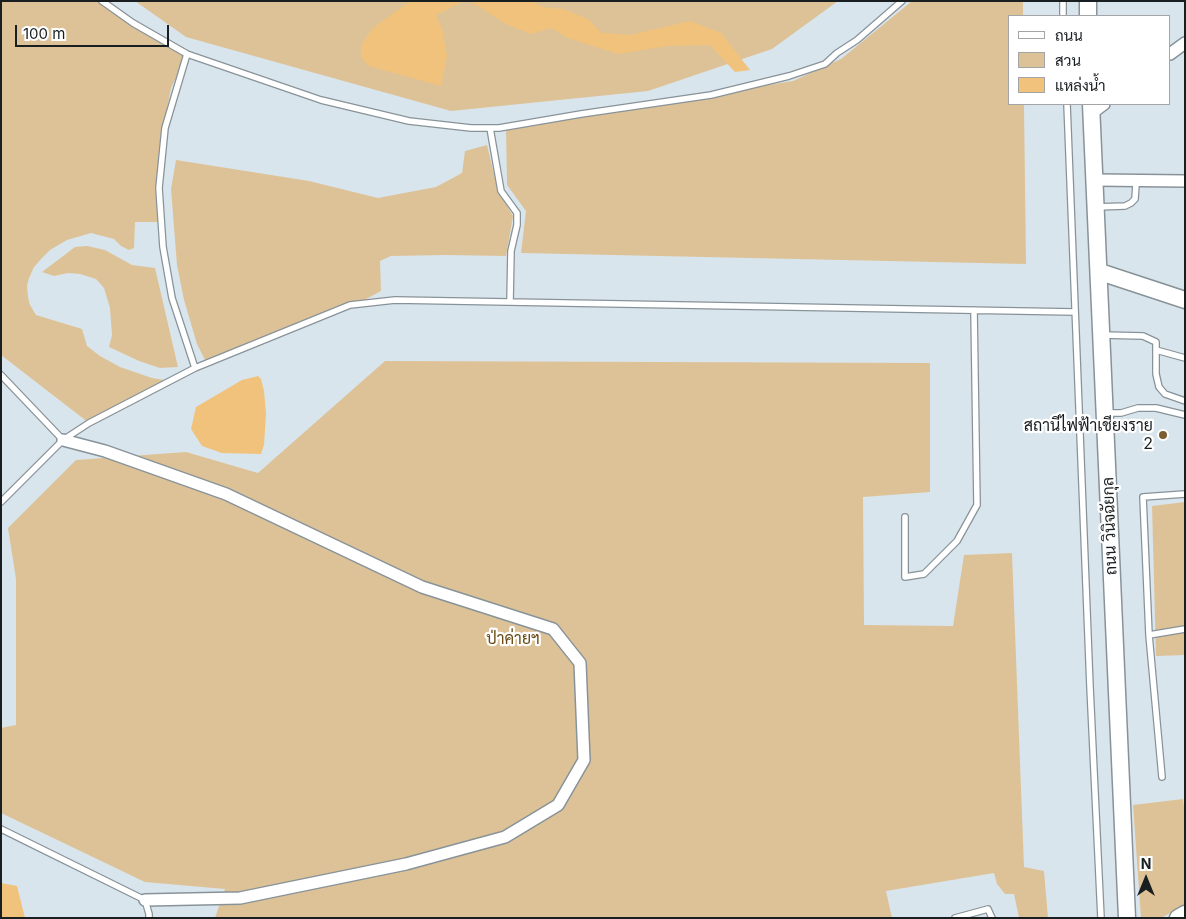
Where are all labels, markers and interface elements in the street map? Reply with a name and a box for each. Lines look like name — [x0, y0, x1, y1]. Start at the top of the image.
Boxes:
scale bar — [18, 15, 171, 47]
legend — [1008, 15, 1171, 105]
text: 100 m — [23, 24, 65, 43]
text: ถนน — [1055, 26, 1083, 45]
text: สวน — [1055, 51, 1081, 70]
text: แหล่งน้ำ — [1055, 76, 1106, 95]
place label: สถานีไฟฟ้าเชียงราย 2 — [1024, 416, 1153, 454]
marker: สถานีไฟฟ้าเชียงราย 2 — [1157, 429, 1169, 441]
street label: ถนน วินิจฉัยกุล — [1099, 477, 1121, 575]
park label: ป่าค่ายฯ — [486, 629, 540, 649]
north arrow — [1121, 854, 1171, 904]
text: N — [1141, 855, 1151, 872]

